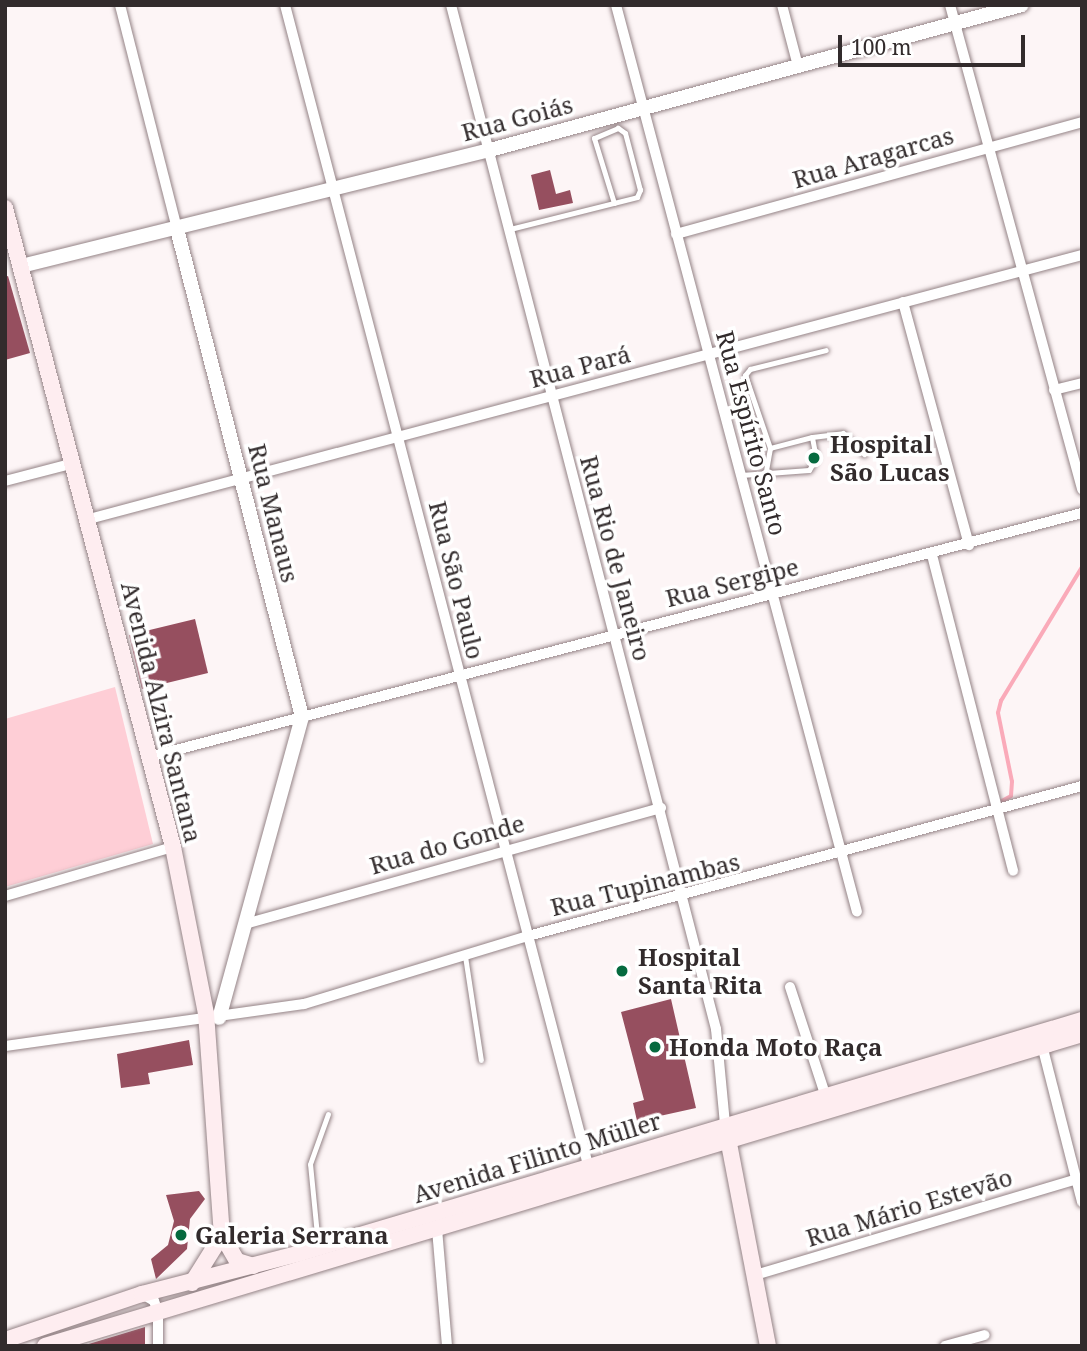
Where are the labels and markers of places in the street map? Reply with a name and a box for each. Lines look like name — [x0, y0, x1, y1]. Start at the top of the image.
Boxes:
place label: Hospital São Lucas — [830, 430, 950, 486]
marker: Hospital São Lucas — [804, 448, 824, 468]
place label: Hospital Santa Rita — [638, 943, 762, 999]
marker: Hospital Santa Rita — [612, 961, 632, 981]
place label: Honda Moto Raça — [669, 1033, 882, 1061]
marker: Honda Moto Raça — [647, 1039, 663, 1055]
place label: Galeria Serrana — [195, 1221, 389, 1249]
marker: Galeria Serrana — [173, 1227, 189, 1243]

